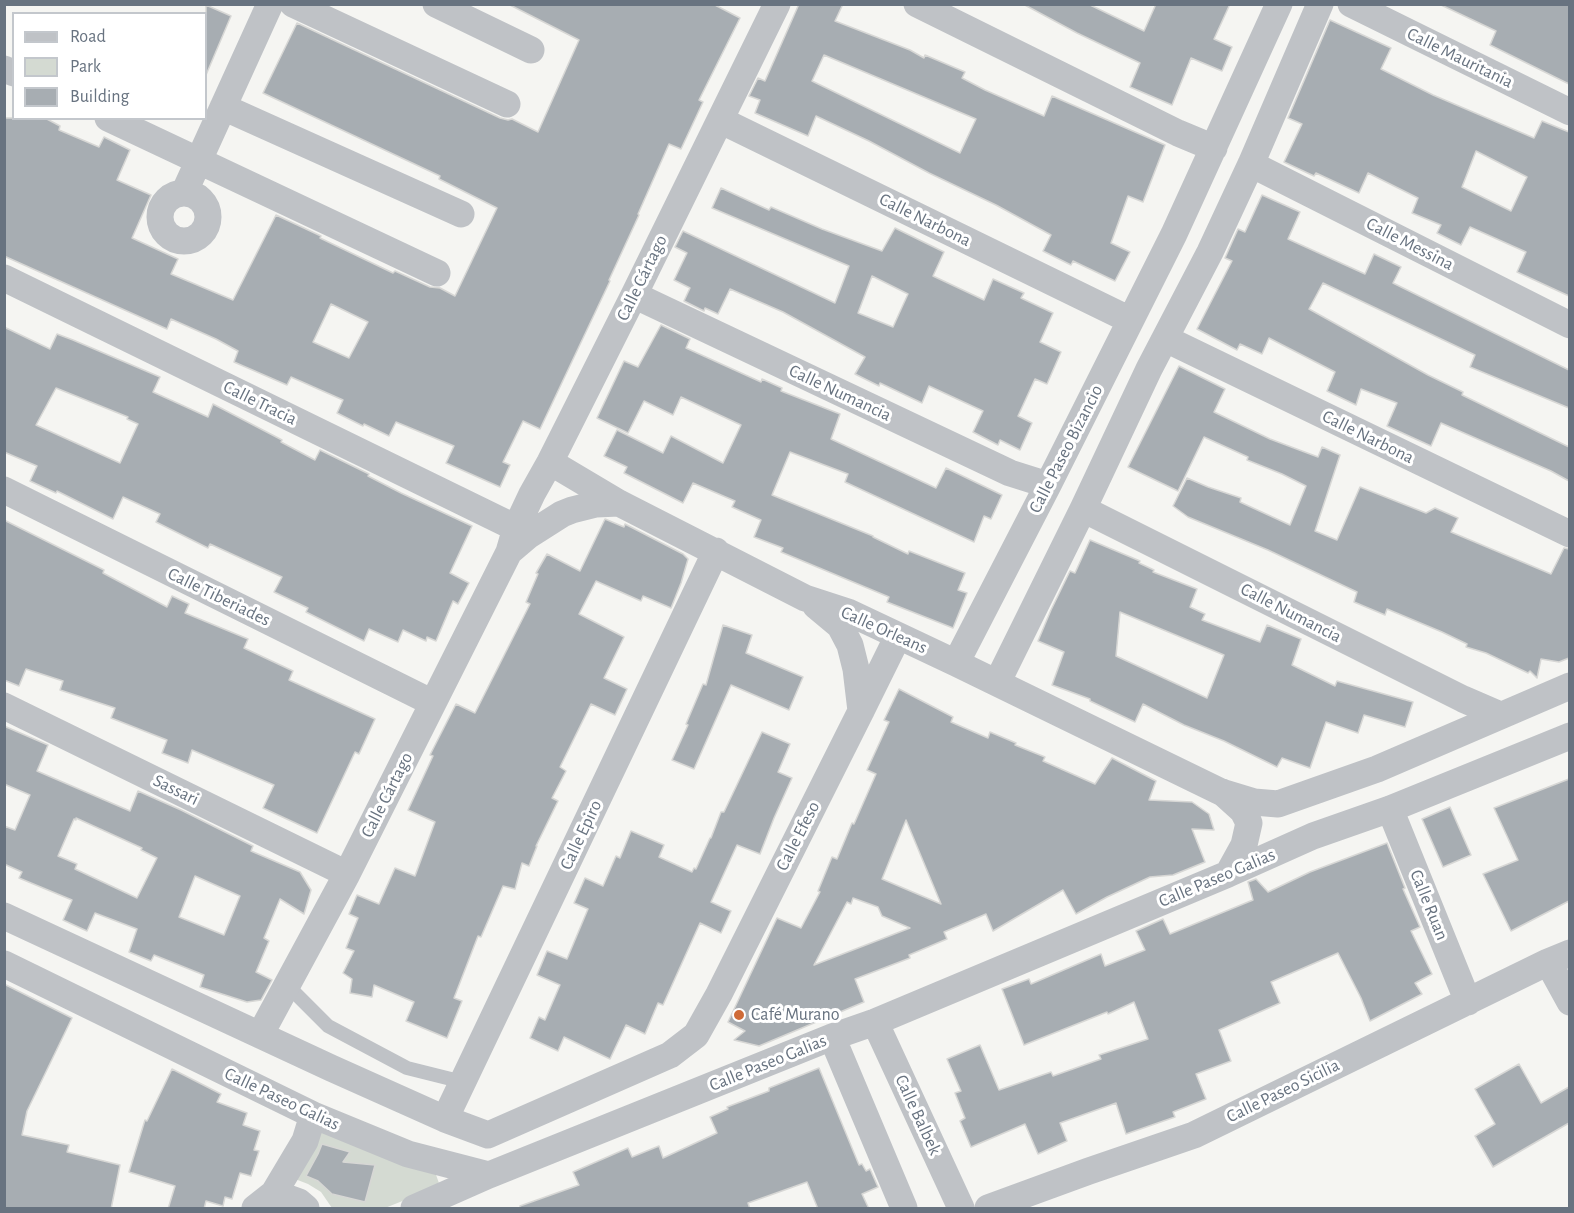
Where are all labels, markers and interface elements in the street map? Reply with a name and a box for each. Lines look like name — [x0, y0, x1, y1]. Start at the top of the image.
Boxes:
legend — [12, 12, 207, 120]
street label: Calle Mauritania — [1404, 23, 1516, 93]
text: Road — [70, 28, 106, 46]
text: Park — [70, 58, 101, 76]
text: Building — [70, 88, 129, 106]
street label: Calle Narbona — [876, 189, 974, 251]
street label: Calle Messina — [1363, 213, 1457, 275]
street label: Calle Cártago — [612, 232, 672, 324]
street label: Calle Numancia — [785, 360, 895, 426]
street label: Calle Tracia — [220, 376, 300, 430]
street label: Calle Paseo Bizancio — [1024, 381, 1108, 517]
street label: Calle Narbona — [1319, 406, 1417, 468]
street label: Calle Tiberiades — [164, 563, 274, 631]
street label: Calle Numancia — [1237, 578, 1345, 648]
street label: Calle Orleans — [838, 601, 930, 659]
street label: Calle Cártago — [356, 749, 418, 841]
street label: Sassari — [150, 770, 202, 810]
street label: Calle Epiro — [555, 797, 607, 873]
street label: Calle Efeso — [771, 798, 825, 874]
street label: Calle Paseo Galias — [1155, 844, 1279, 912]
street label: Calle Ruan — [1405, 867, 1453, 943]
place label: Café Murano — [751, 1004, 840, 1026]
marker: Café Murano — [732, 1008, 746, 1022]
street label: Calle Paseo Galias — [706, 1030, 830, 1096]
street label: Calle Paseo Sicilia — [1223, 1054, 1343, 1128]
street label: Calle Paseo Galias — [221, 1063, 343, 1135]
street label: Calle Balbek — [890, 1071, 946, 1159]

